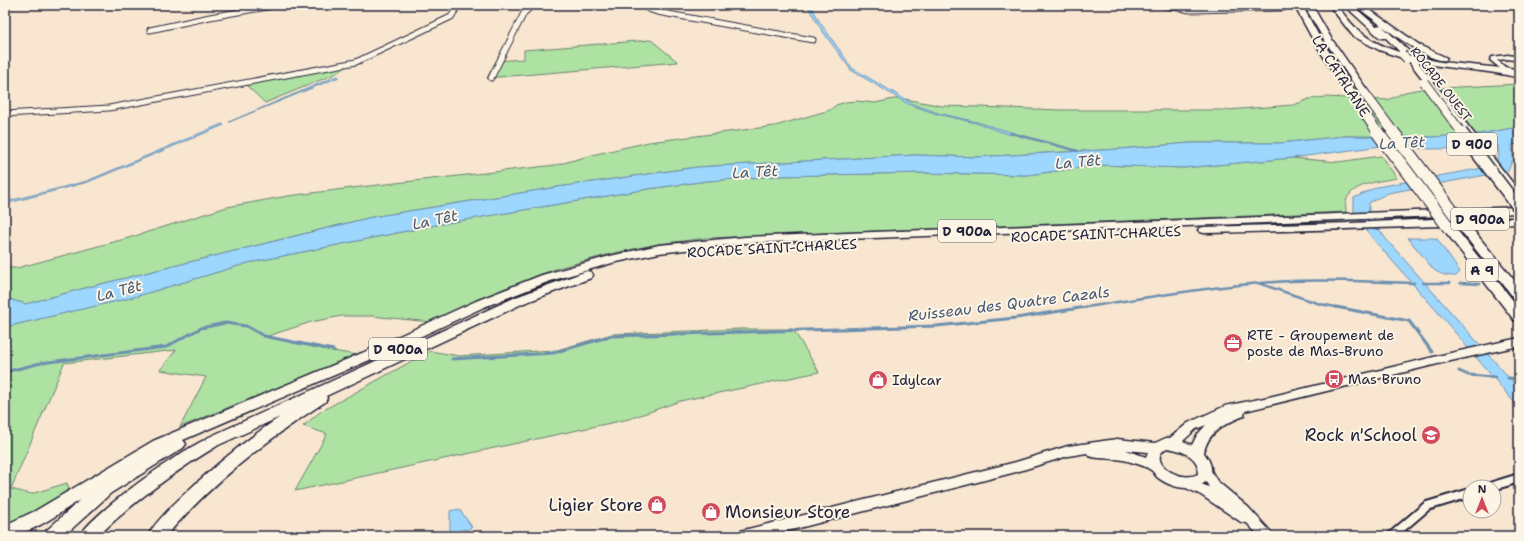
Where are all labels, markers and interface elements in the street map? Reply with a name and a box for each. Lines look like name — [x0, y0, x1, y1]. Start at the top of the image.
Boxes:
street label: LA CATALANE — [1308, 32, 1374, 120]
street label: ROCADE OUEST — [1407, 44, 1475, 125]
water label: La Têt — [1379, 132, 1426, 154]
road number: D 900 — [1447, 133, 1497, 155]
water label: La Têt — [1054, 150, 1102, 174]
water label: La Têt — [732, 161, 779, 183]
water label: La Têt — [410, 205, 460, 235]
road number: D 900a — [1451, 208, 1509, 230]
road number: D 900a — [938, 220, 996, 242]
street label: ROCADE SAINT-CHARLES — [1011, 222, 1182, 246]
street label: ROCADE SAINT-CHARLES — [687, 235, 858, 261]
road number: A 9 — [1466, 259, 1498, 281]
water label: La Têt — [94, 276, 144, 306]
water label: Ruisseau des Quatre Cazals — [907, 282, 1111, 326]
place label: RTE - Groupement de poste de Mas-Bruno — [1247, 326, 1394, 360]
office icon: RTE - Groupement de poste de Mas-Bruno — [1222, 332, 1244, 354]
road number: D 900a — [369, 338, 427, 360]
bus stop icon: Mas Bruno — [1323, 368, 1345, 390]
shop icon: Idylcar — [867, 369, 889, 391]
place label: Mas Bruno — [1348, 370, 1421, 388]
place label: Idylcar — [892, 371, 942, 389]
place label: Rock n'School — [1305, 424, 1417, 446]
school or university icon: Rock n'School — [1420, 424, 1442, 446]
north arrow — [1462, 479, 1502, 519]
text: N — [1478, 482, 1487, 497]
place label: Ligier Store — [549, 494, 643, 516]
shop icon: Ligier Store — [646, 494, 668, 516]
shop icon: Monsieur Store — [700, 501, 722, 523]
place label: Monsieur Store — [725, 501, 850, 523]

